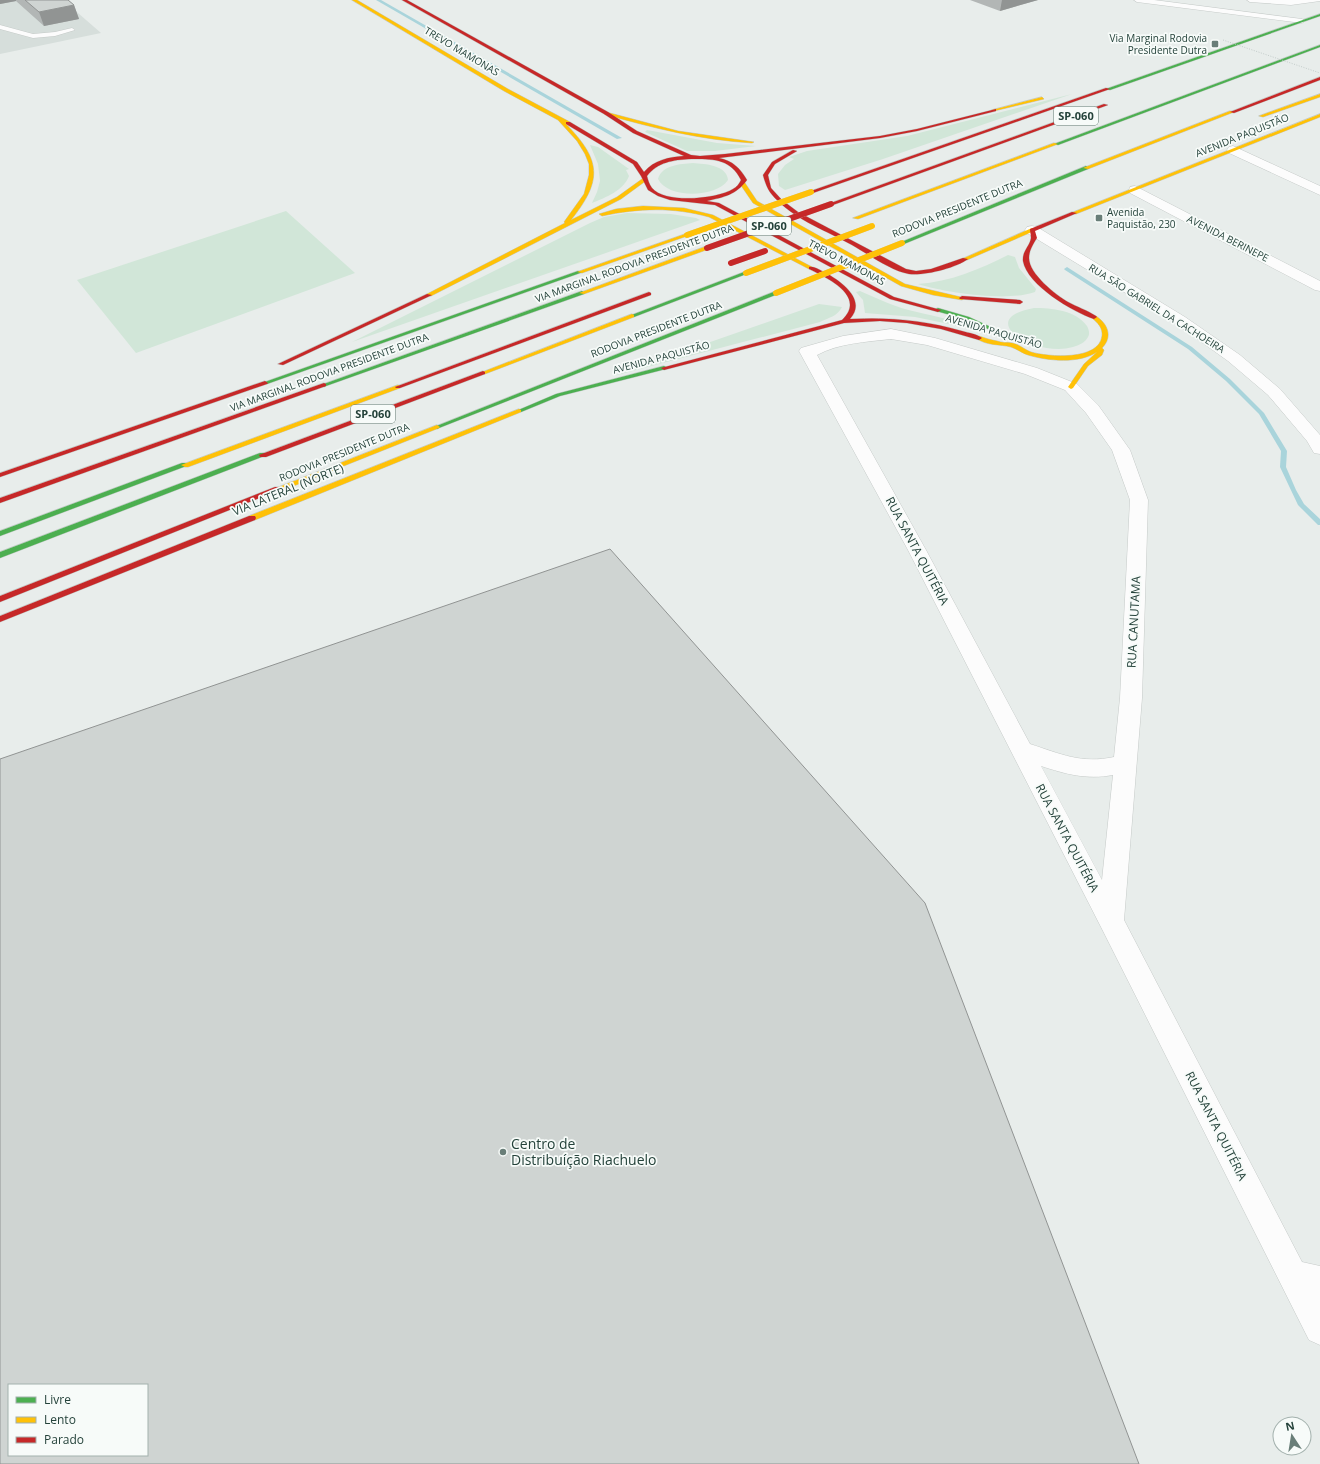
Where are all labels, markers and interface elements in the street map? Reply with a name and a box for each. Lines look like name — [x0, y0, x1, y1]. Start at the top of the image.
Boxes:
street label: TREVO MAMONAS — [422, 23, 502, 79]
place label: Via Marginal Rodovia Presidente Dutra — [1110, 31, 1207, 57]
marker: Via Marginal Rodovia Presidente Dutra — [1210, 39, 1220, 49]
road number: SP-060 — [1054, 107, 1098, 125]
street label: AVENIDA PAQUISTÃO — [1193, 110, 1291, 160]
street label: RODOVIA PRESIDENTE DUTRA — [890, 175, 1025, 241]
place label: Avenida Paquistão, 230 — [1107, 205, 1176, 231]
street label: AVENIDA BERINEPE — [1185, 211, 1271, 265]
marker: Avenida Paquistão, 230 — [1094, 213, 1104, 223]
road number: SP-060 — [747, 217, 791, 235]
street label: VIA MARGINAL RODOVIA PRESIDENTE DUTRA — [533, 220, 736, 306]
street label: TREVO MAMONAS — [806, 236, 888, 288]
street label: RUA SÃO GABRIEL DA CACHOEIRA — [1086, 260, 1228, 356]
street label: RODOVIA PRESIDENTE DUTRA — [588, 297, 724, 360]
street label: AVENIDA PAQUISTÃO — [944, 311, 1044, 352]
street label: VIA MARGINAL RODOVIA PRESIDENTE DUTRA — [228, 329, 431, 415]
street label: AVENIDA PAQUISTÃO — [611, 337, 711, 377]
road number: SP-060 — [351, 405, 395, 423]
street label: RODOVIA PRESIDENTE DUTRA — [277, 419, 412, 485]
street label: VIA LATERAL (NORTE) — [230, 459, 347, 520]
street label: RUA SANTA QUITÉRIA — [882, 494, 953, 608]
street label: RUA CANUTAMA — [1123, 575, 1144, 669]
street label: RUA SANTA QUITÉRIA — [1032, 781, 1103, 895]
street label: RUA SANTA QUITÉRIA — [1182, 1068, 1252, 1184]
place label: Centro de Distribuíção Riachuelo — [511, 1134, 657, 1169]
marker: Centro de Distribuíção Riachuelo — [498, 1147, 508, 1157]
legend — [8, 1384, 148, 1456]
text: Livre — [44, 1391, 71, 1408]
text: Lento — [44, 1411, 76, 1428]
north arrow — [1272, 1416, 1312, 1456]
text: N — [1284, 1417, 1296, 1434]
text: Parado — [44, 1431, 84, 1448]

